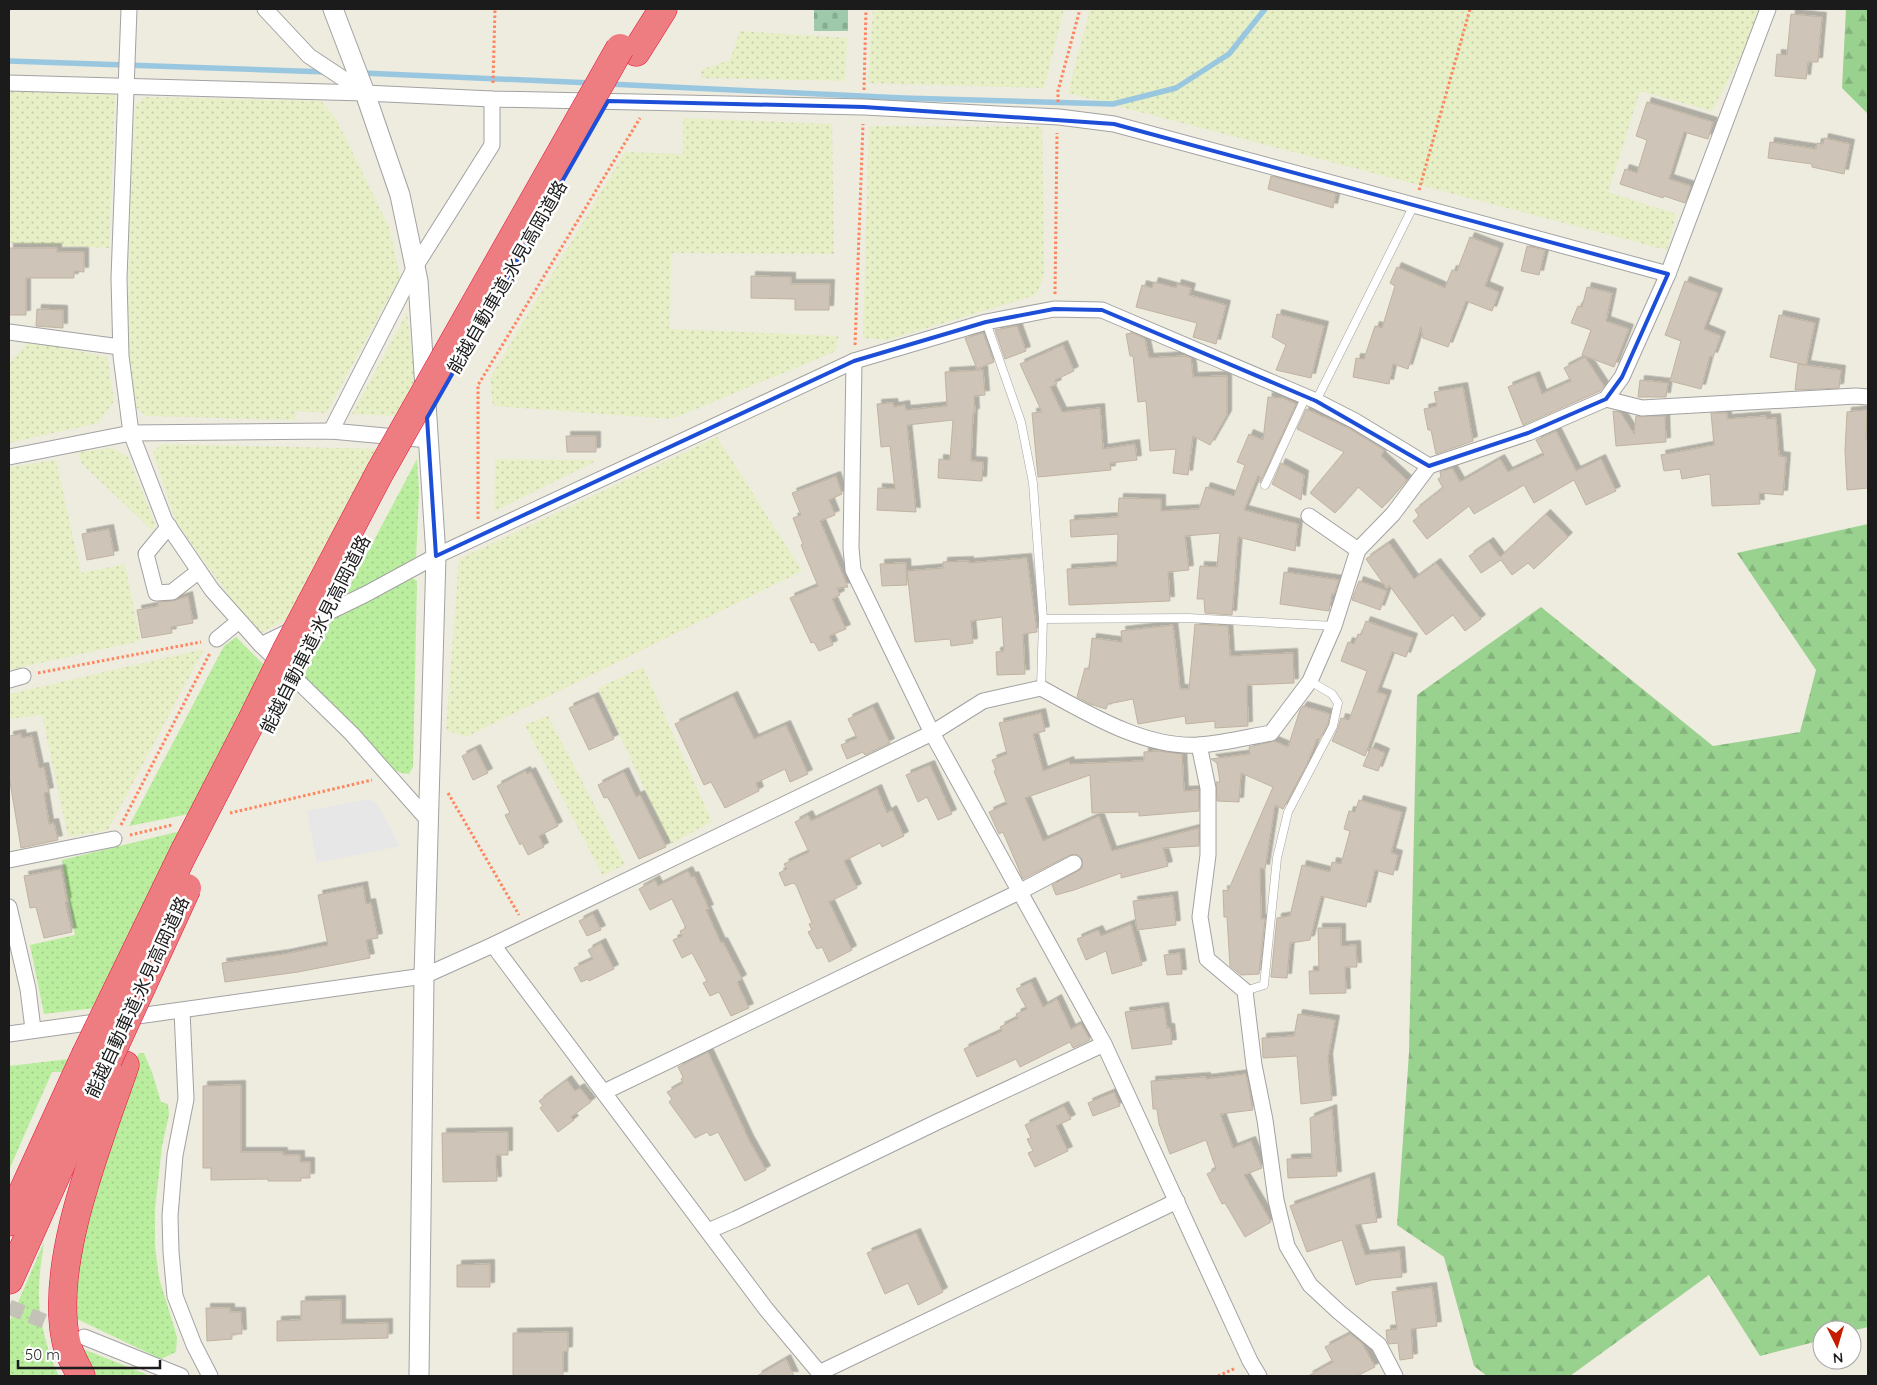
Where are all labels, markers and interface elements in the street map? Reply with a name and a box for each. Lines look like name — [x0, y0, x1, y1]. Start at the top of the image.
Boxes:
street label: 能越自動車道;氷見高岡道路 — [442, 176, 572, 378]
street label: 能越自動車道;氷見高岡道路 — [255, 531, 375, 737]
street label: 能越自動車道;氷見高岡道路 — [80, 893, 194, 1101]
north arrow — [1812, 1320, 1862, 1370]
scale bar — [18, 1338, 160, 1370]
text: 50 m — [25, 1345, 60, 1364]
text: N — [1832, 1349, 1844, 1367]

